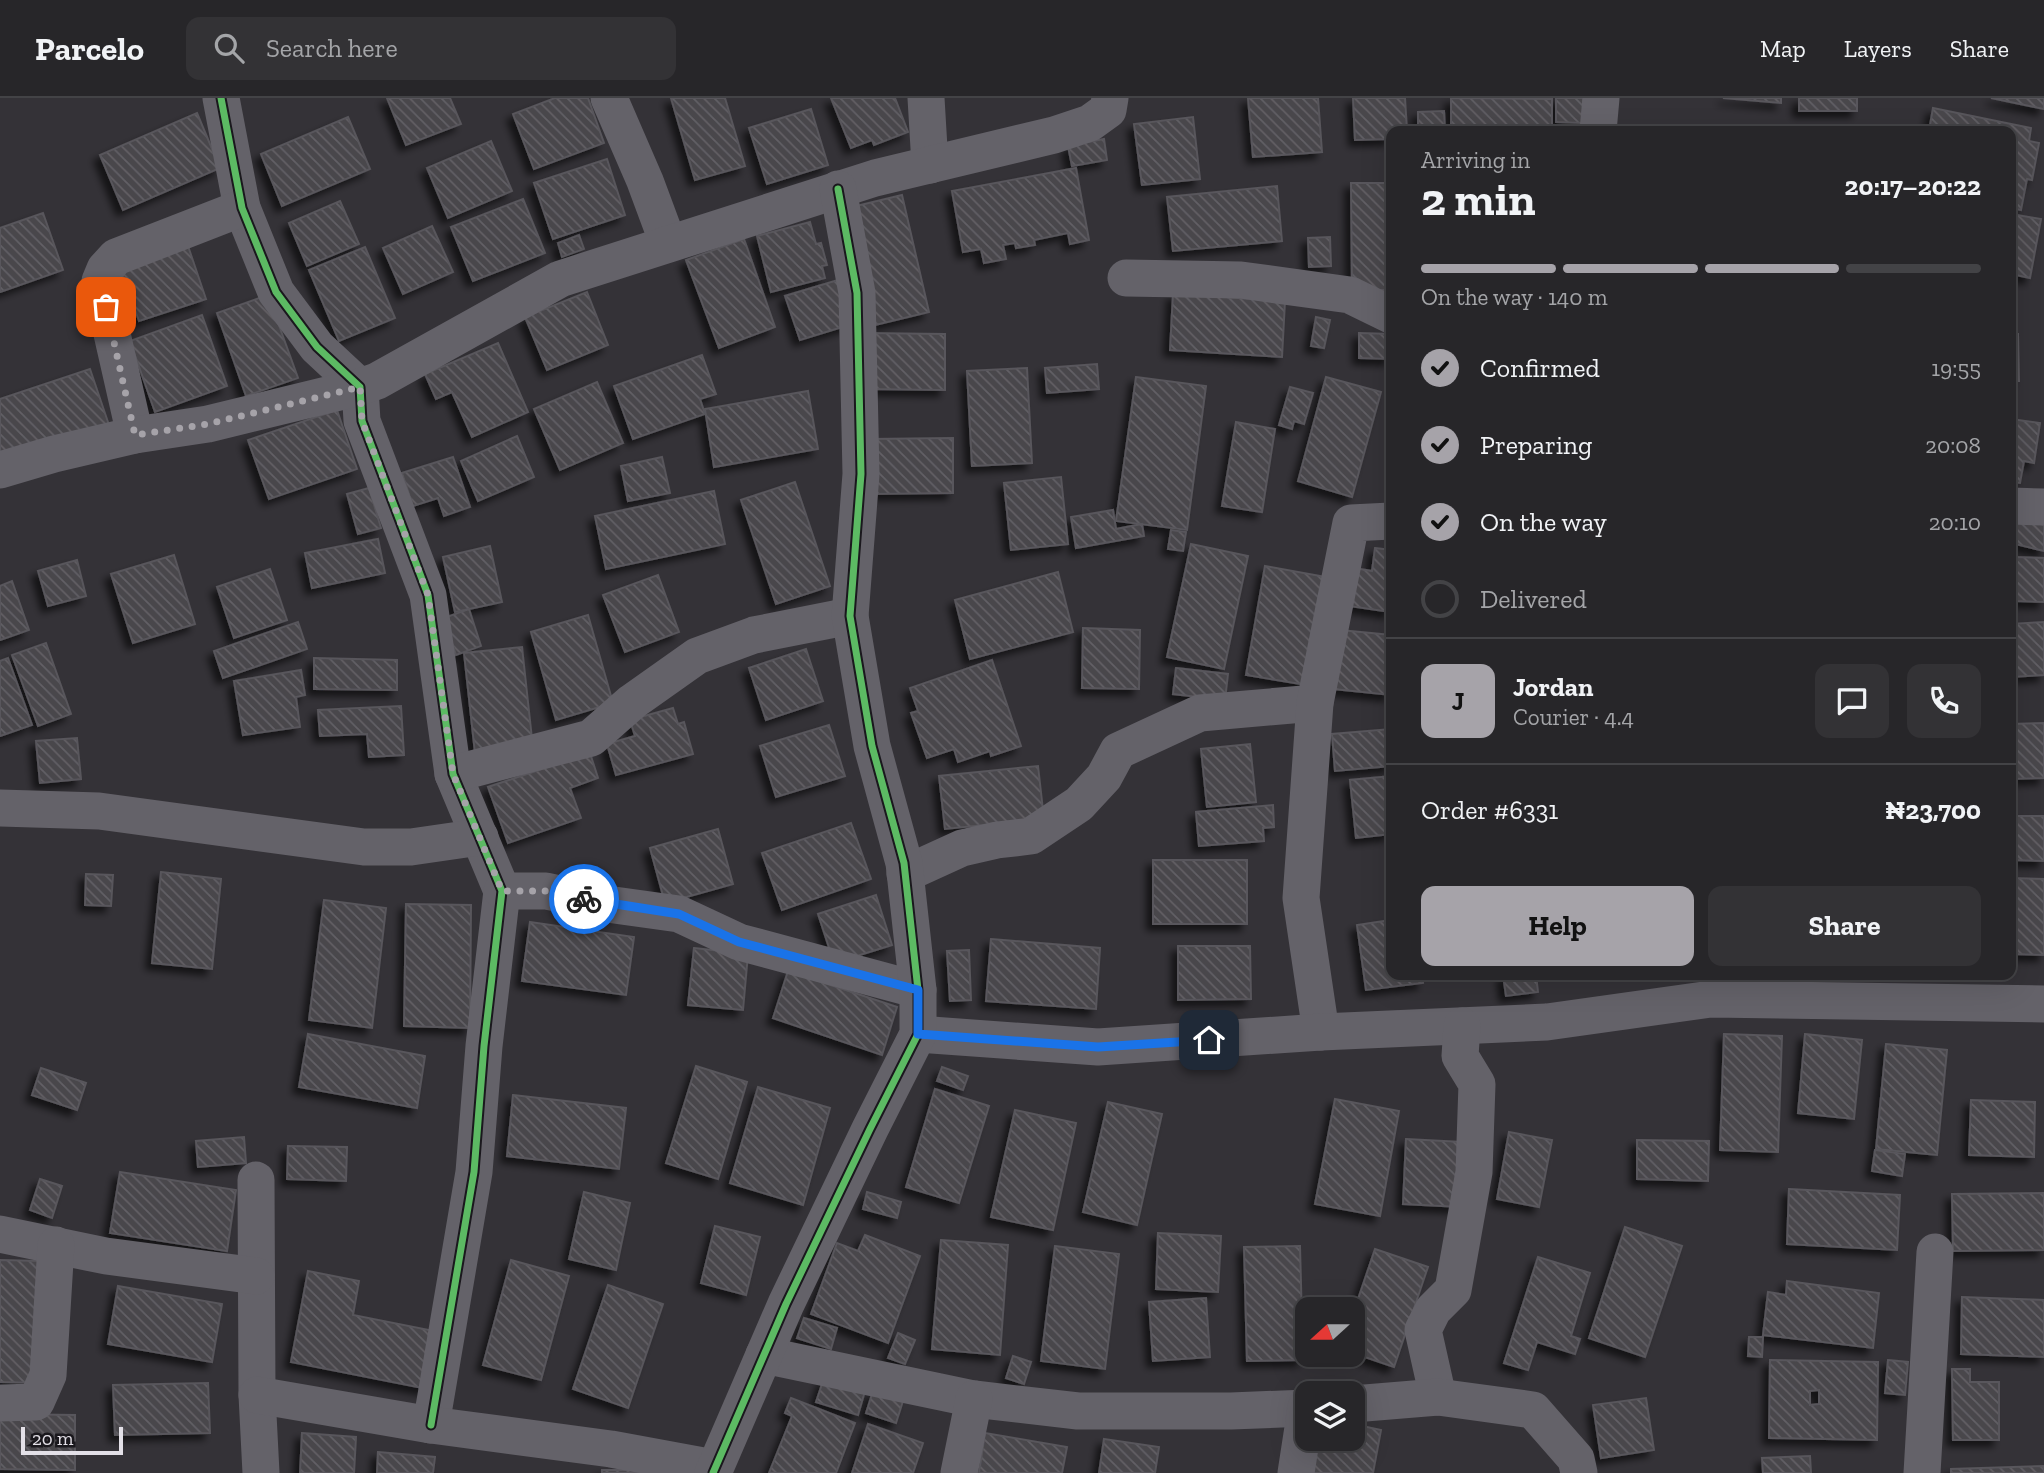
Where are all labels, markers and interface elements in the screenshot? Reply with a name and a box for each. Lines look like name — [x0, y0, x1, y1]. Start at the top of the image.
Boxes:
search box — [186, 17, 676, 80]
text: Parcelo — [35, 29, 144, 68]
icon: search — [210, 29, 248, 67]
text: Search here — [266, 32, 398, 64]
text: Map — [1760, 34, 1806, 63]
text: Layers — [1844, 34, 1912, 63]
text: Share — [1950, 34, 2009, 63]
text: Arriving in — [1421, 146, 1530, 174]
text: 20:17–20:22 — [1845, 170, 1981, 202]
text: 2 min — [1421, 172, 1536, 227]
pin — [76, 277, 136, 337]
text: On the way · 140 m — [1421, 283, 1608, 311]
icon: bag — [87, 288, 125, 326]
icon: check — [1421, 349, 1459, 387]
text: Confirmed — [1480, 352, 1600, 384]
text: 19:55 — [1931, 354, 1981, 382]
icon: check — [1421, 426, 1459, 464]
text: Preparing — [1480, 429, 1592, 461]
text: 20:08 — [1925, 431, 1981, 459]
icon: check — [1421, 503, 1459, 541]
text: On the way — [1480, 506, 1607, 538]
text: 20:10 — [1929, 508, 1981, 536]
text: Delivered — [1480, 583, 1587, 615]
button: chat — [1815, 664, 1889, 738]
button: phone — [1907, 664, 1981, 738]
text: Jordan — [1513, 671, 1593, 703]
text: J — [1452, 685, 1464, 717]
text: Courier · 4.4 — [1513, 703, 1634, 731]
text: Order #6331 — [1421, 794, 1558, 826]
text: ₦23,700 — [1885, 794, 1981, 826]
courier — [549, 864, 619, 934]
icon: bike — [565, 880, 603, 918]
button: Help — [1421, 886, 1694, 966]
button: Share — [1708, 886, 1981, 966]
pin — [1179, 1010, 1239, 1070]
icon: home — [1190, 1021, 1228, 1059]
north arrow — [1295, 1297, 1365, 1367]
map controls — [1295, 1297, 1365, 1451]
button: layers — [1295, 1381, 1365, 1451]
scale bar — [21, 1424, 122, 1456]
text: 20 m — [32, 1427, 73, 1450]

